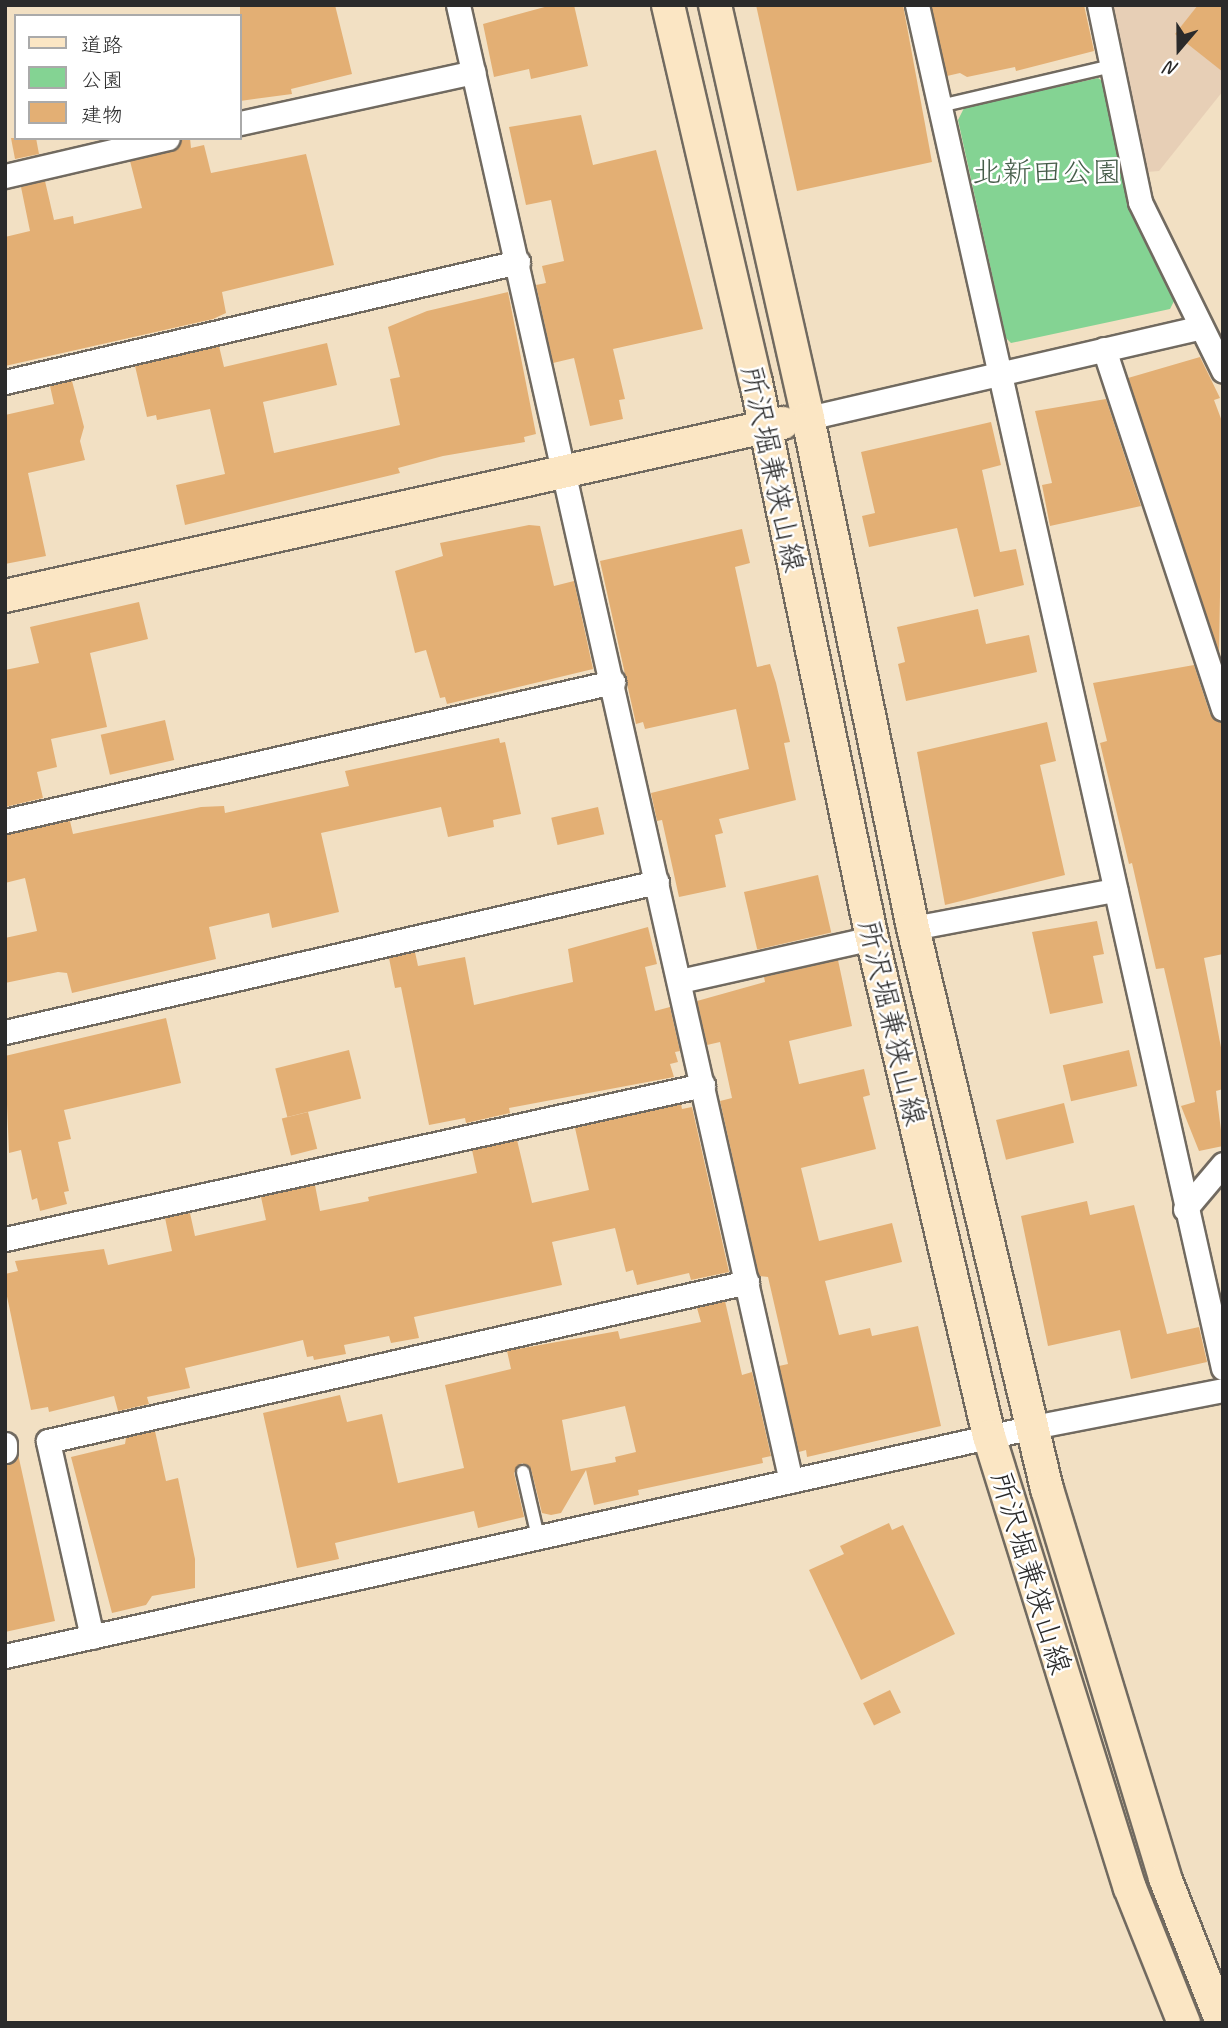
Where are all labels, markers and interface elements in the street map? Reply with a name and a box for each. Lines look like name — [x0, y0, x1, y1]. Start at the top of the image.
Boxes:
legend — [14, 14, 242, 140]
north arrow — [1144, 14, 1214, 84]
text: 道路 — [81, 32, 123, 58]
text: N — [1162, 55, 1181, 82]
text: 公園 — [81, 67, 123, 93]
text: 建物 — [81, 102, 123, 128]
park label: 北新田公園 — [972, 154, 1122, 190]
street label: 所沢堀兼狭山線 — [734, 363, 812, 575]
street label: 所沢堀兼狭山線 — [851, 917, 933, 1129]
street label: 所沢堀兼狭山線 — [983, 1467, 1079, 1679]

